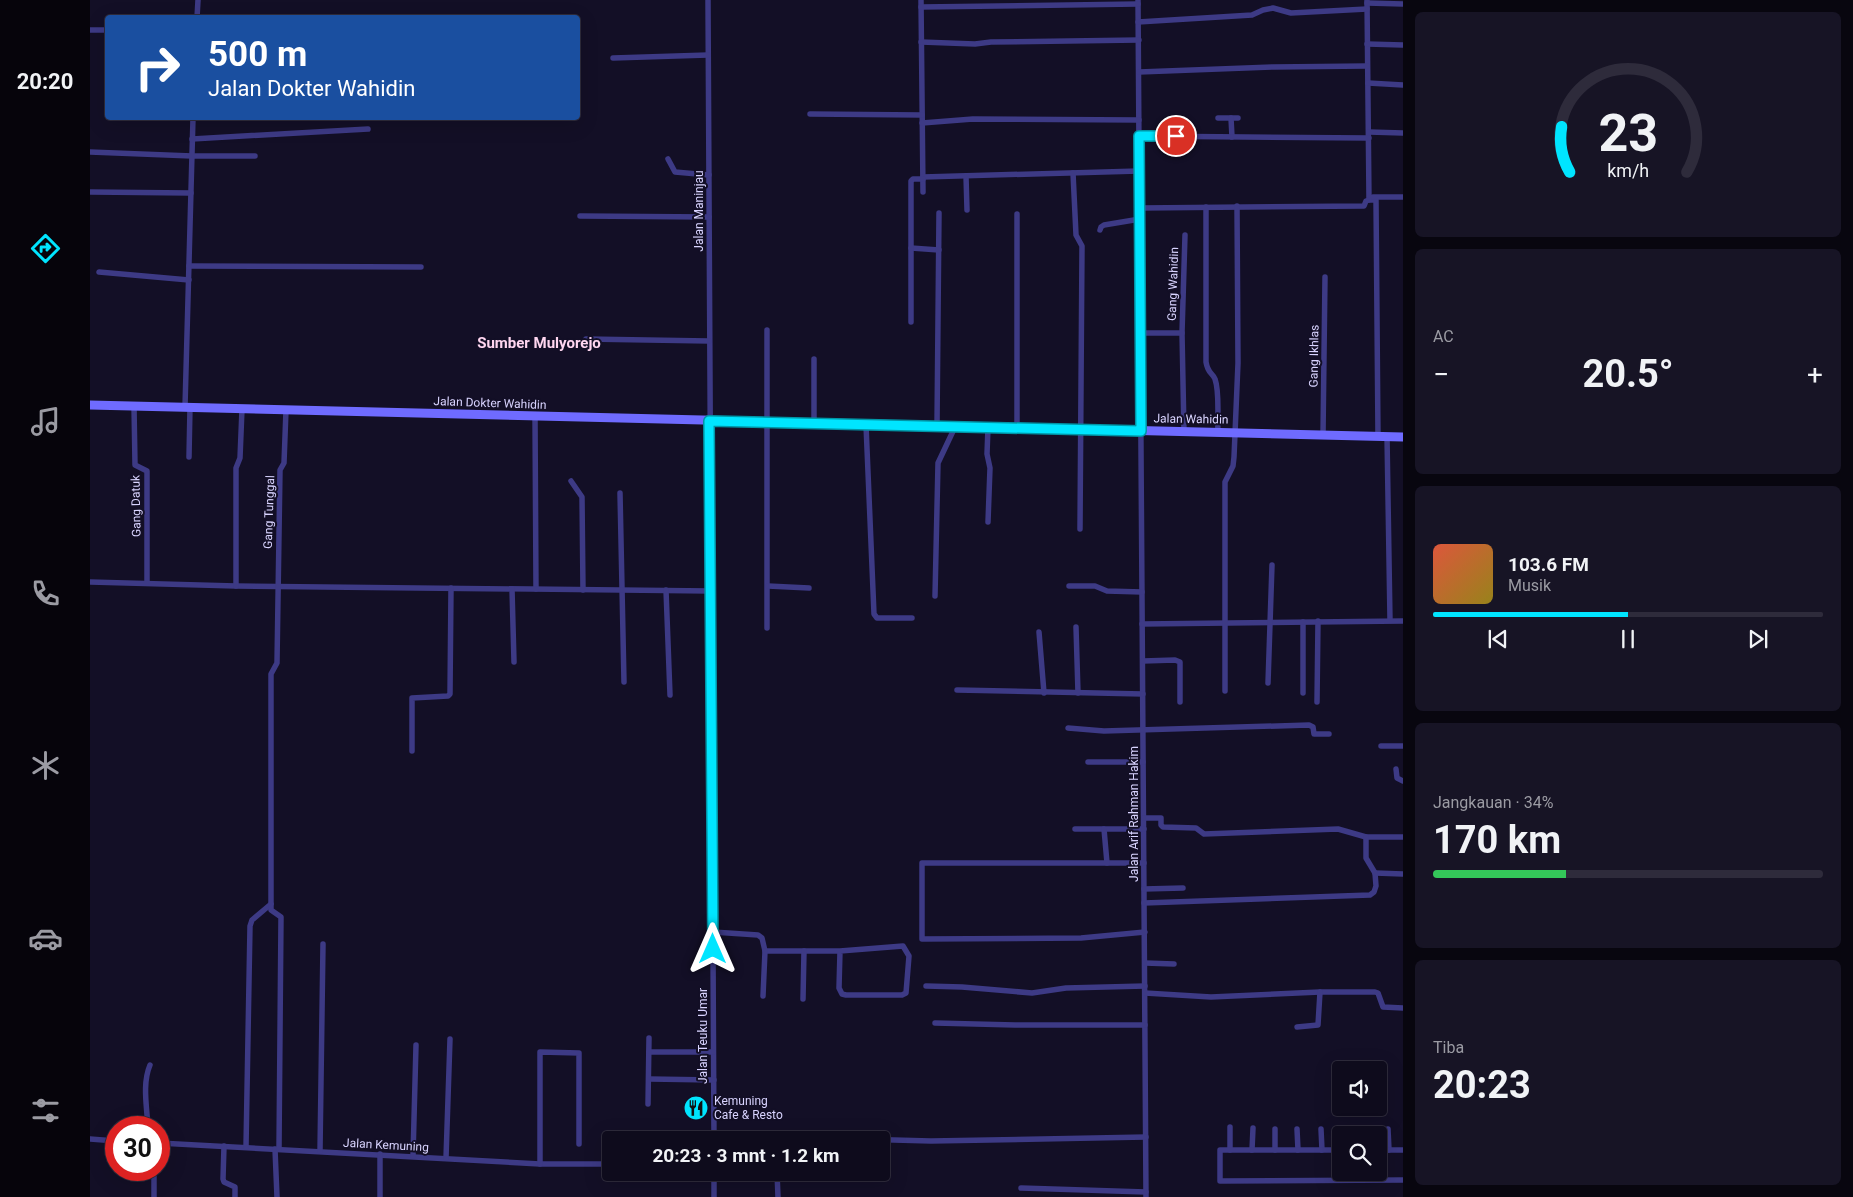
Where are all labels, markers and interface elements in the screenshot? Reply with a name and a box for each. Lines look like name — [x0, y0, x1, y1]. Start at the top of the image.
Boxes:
text: 500 m — [208, 34, 307, 75]
icon: right — [125, 35, 190, 100]
text: 20:20 — [17, 69, 73, 94]
text: Jalan Dokter Wahidin — [208, 76, 415, 101]
text: 23 — [1598, 103, 1658, 164]
pin — [1155, 115, 1197, 157]
icon: arrive — [1162, 122, 1190, 150]
text: km/h — [1607, 160, 1649, 181]
street label: Jalan Maninjau — [692, 170, 706, 252]
icon: directions — [28, 231, 63, 266]
street label: Gang Wahidin — [1165, 247, 1181, 321]
street label: Gang Ikhlas — [1306, 325, 1322, 387]
text: AC — [1433, 327, 1454, 346]
district label: Sumber Mulyorejo — [477, 334, 601, 352]
text: 20.5° — [1582, 352, 1674, 396]
text: − — [1433, 358, 1449, 391]
text: + — [1807, 358, 1823, 391]
street label: Jalan Dokter Wahidin — [433, 394, 547, 412]
icon: music — [28, 404, 63, 439]
street label: Jalan Wahidin — [1153, 411, 1229, 427]
street label: Gang Datuk — [128, 474, 144, 537]
street label: Gang Tunggal — [261, 475, 277, 549]
text: 103.6 FM — [1508, 553, 1589, 576]
icon: phone — [28, 576, 63, 611]
text: Musik — [1508, 576, 1551, 595]
icon: previous — [1484, 625, 1512, 653]
icon: pause — [1614, 625, 1642, 653]
icon: next — [1744, 625, 1772, 653]
street label: Jalan Arif Rahman Hakim — [1127, 746, 1141, 882]
icon: climate — [28, 748, 63, 783]
text: Jangkauan · 34% — [1433, 793, 1553, 812]
text: 170 km — [1433, 818, 1561, 862]
icon: car — [28, 921, 63, 956]
position arrow — [686, 922, 738, 974]
street label: Jalan Teuku Umar — [696, 988, 710, 1084]
text: Tiba — [1433, 1038, 1464, 1057]
map controls — [1332, 1061, 1387, 1181]
button: sound — [1332, 1061, 1387, 1116]
text: 20:23 — [1433, 1063, 1531, 1107]
icon: filters — [28, 1093, 63, 1128]
place label: Kemuning Cafe & Resto — [714, 1094, 783, 1122]
restaurant icon: Kemuning Cafe & Resto — [683, 1095, 709, 1121]
speed limit sign: 30 — [105, 1116, 170, 1181]
button: search — [1332, 1126, 1387, 1181]
street label: Jalan Kemuning — [343, 1136, 429, 1154]
text: 20:23 · 3 mnt · 1.2 km — [652, 1144, 840, 1167]

